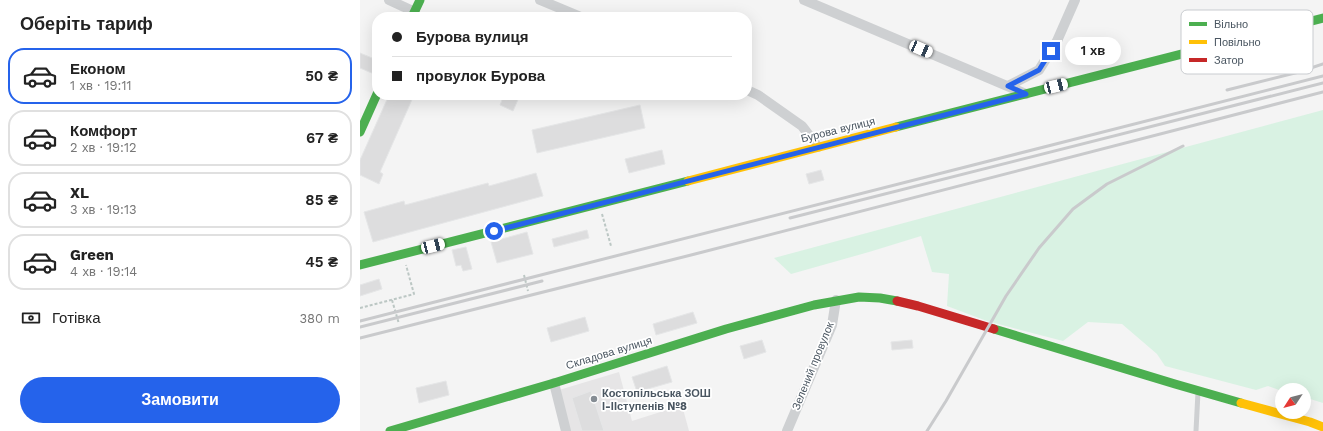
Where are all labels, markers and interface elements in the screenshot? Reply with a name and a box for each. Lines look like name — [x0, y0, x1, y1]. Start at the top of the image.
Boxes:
legend — [1181, 10, 1313, 74]
text: Оберіть тариф — [20, 13, 153, 34]
text: Вільно — [1214, 18, 1248, 31]
text: Бурова вулиця — [416, 28, 528, 46]
text: Повільно — [1214, 36, 1261, 49]
callout: 1 хв — [1065, 37, 1121, 65]
car — [908, 39, 934, 59]
route end — [1042, 42, 1060, 60]
text: 1 хв — [1081, 43, 1105, 58]
text: Затор — [1214, 54, 1244, 67]
icon: car — [22, 58, 58, 94]
text: Економ — [70, 60, 126, 78]
text: 50 ₴ — [305, 67, 338, 85]
text: провулок Бурова — [416, 67, 545, 85]
car — [1043, 77, 1069, 95]
text: 1 хв · 19:11 — [70, 78, 132, 93]
street label: Бурова вулиця — [800, 115, 876, 145]
icon: car — [22, 120, 58, 156]
text: Комфорт — [70, 122, 137, 140]
text: 67 ₴ — [306, 129, 338, 147]
text: 2 хв · 19:12 — [70, 140, 137, 155]
icon: car — [22, 182, 58, 218]
text: XL — [70, 184, 89, 202]
text: 85 ₴ — [305, 191, 338, 209]
text: 3 хв · 19:13 — [70, 202, 137, 217]
route start — [485, 222, 503, 240]
car — [420, 237, 446, 255]
icon: car — [22, 244, 58, 280]
text: Green — [70, 246, 114, 264]
text: 45 ₴ — [305, 253, 338, 271]
text: 4 хв · 19:14 — [70, 264, 137, 279]
icon: cash — [20, 307, 42, 329]
text: Готівка — [52, 309, 101, 327]
text: 380 m — [300, 311, 340, 326]
street label: Зелений провулок — [789, 320, 837, 412]
street label: Складова вулиця — [564, 334, 654, 372]
button: Замовити — [20, 377, 340, 423]
north arrow — [1275, 383, 1311, 419]
map controls — [1275, 383, 1311, 419]
place label: Костопільська ЗОШ І-ІІступенів №8 — [602, 387, 711, 413]
marker: Костопільська ЗОШ І-ІІступенів №8 — [589, 394, 599, 404]

